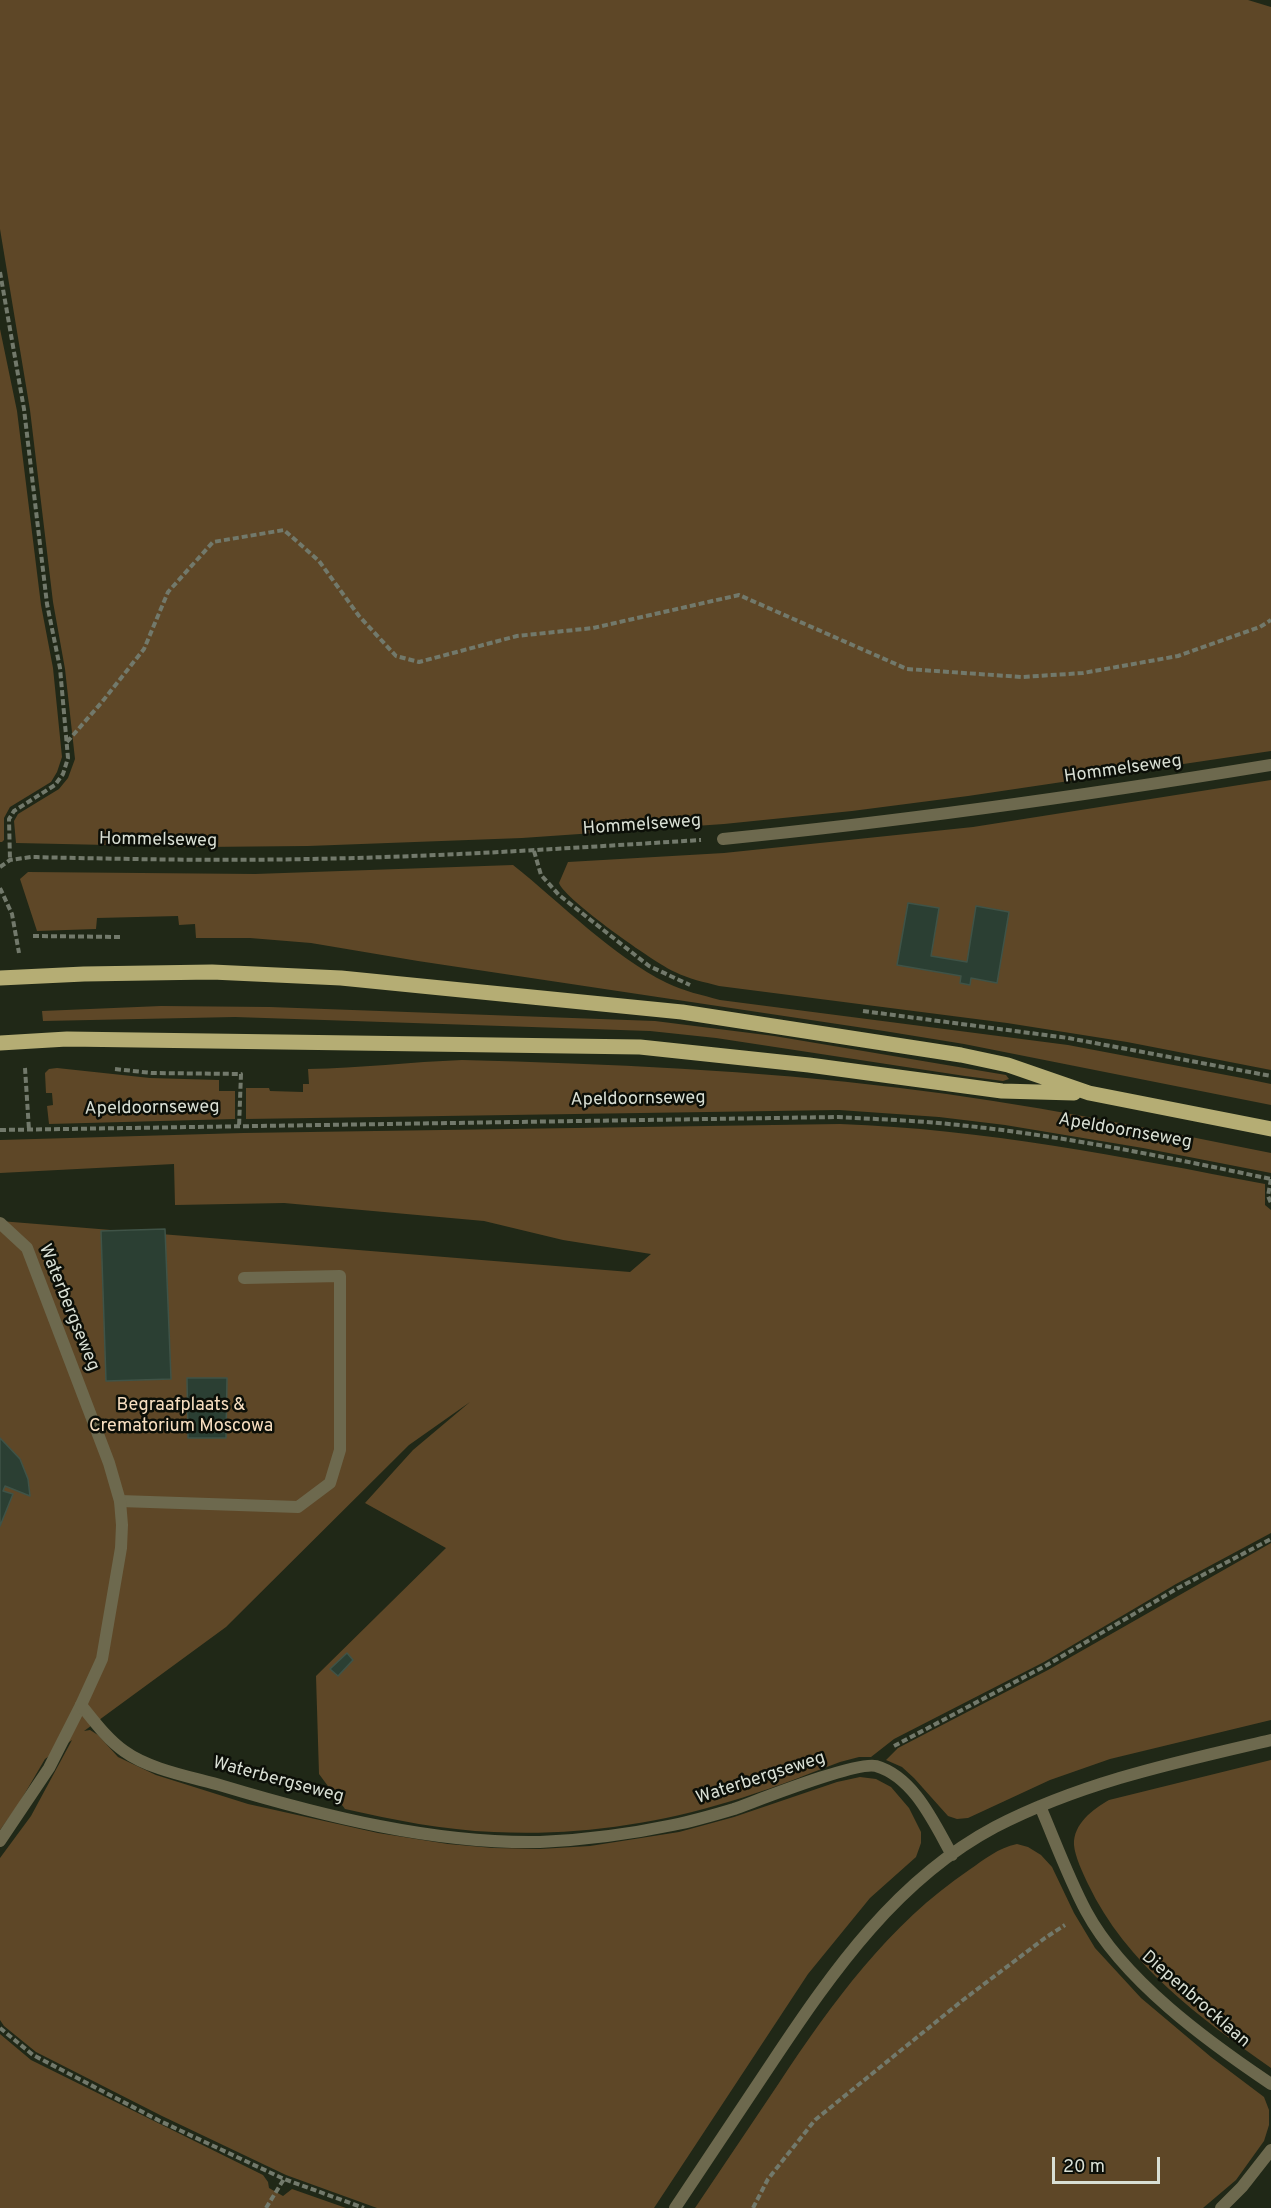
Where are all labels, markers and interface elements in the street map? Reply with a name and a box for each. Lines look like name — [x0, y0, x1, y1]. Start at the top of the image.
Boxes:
street label: Hommelseweg — [1063, 751, 1183, 789]
street label: Hommelseweg — [582, 811, 702, 841]
street label: Hommelseweg — [99, 829, 217, 853]
street label: Apeldoornseweg — [570, 1088, 706, 1112]
street label: Apeldoornseweg — [84, 1097, 220, 1121]
street label: Apeldoornseweg — [1057, 1110, 1193, 1154]
street label: Waterbergseweg — [33, 1241, 103, 1375]
park label: Begraafplaats & Crematorium Moscowa — [89, 1395, 273, 1438]
street label: Waterbergseweg — [694, 1748, 828, 1810]
street label: Waterbergseweg — [210, 1753, 346, 1809]
street label: Diepenbrocklaan — [1136, 1947, 1254, 2053]
scale bar — [1055, 2145, 1163, 2183]
text: 20 m — [1063, 2156, 1105, 2179]

